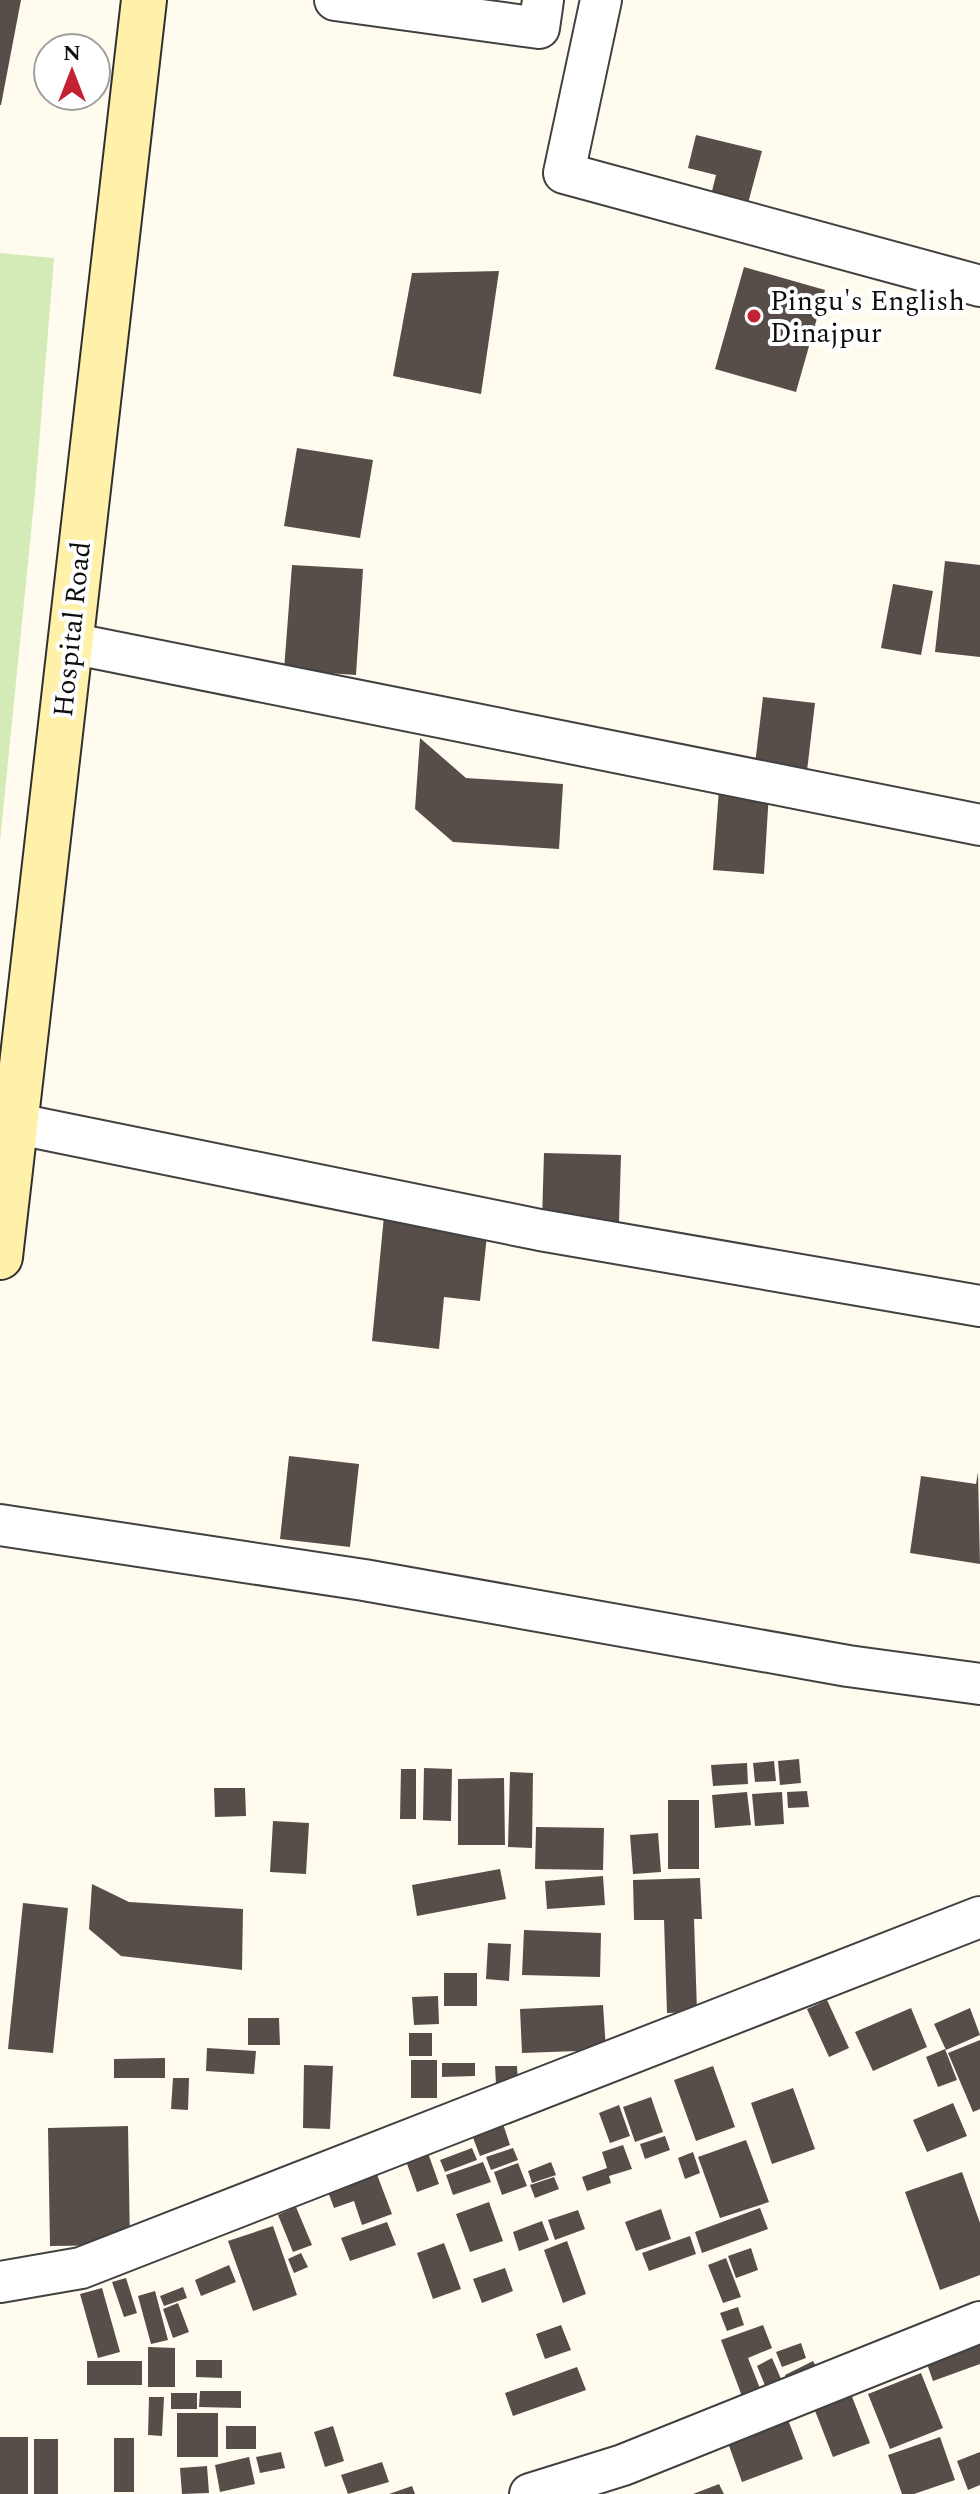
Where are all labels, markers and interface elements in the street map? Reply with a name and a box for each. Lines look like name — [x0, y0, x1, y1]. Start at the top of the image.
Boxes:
north arrow — [32, 32, 112, 112]
text: N — [63, 37, 81, 70]
place label: Pingu's English Dinajpur — [770, 280, 965, 355]
marker: Pingu's English Dinajpur — [745, 307, 763, 325]
street label: Hospital Road — [42, 539, 103, 719]

